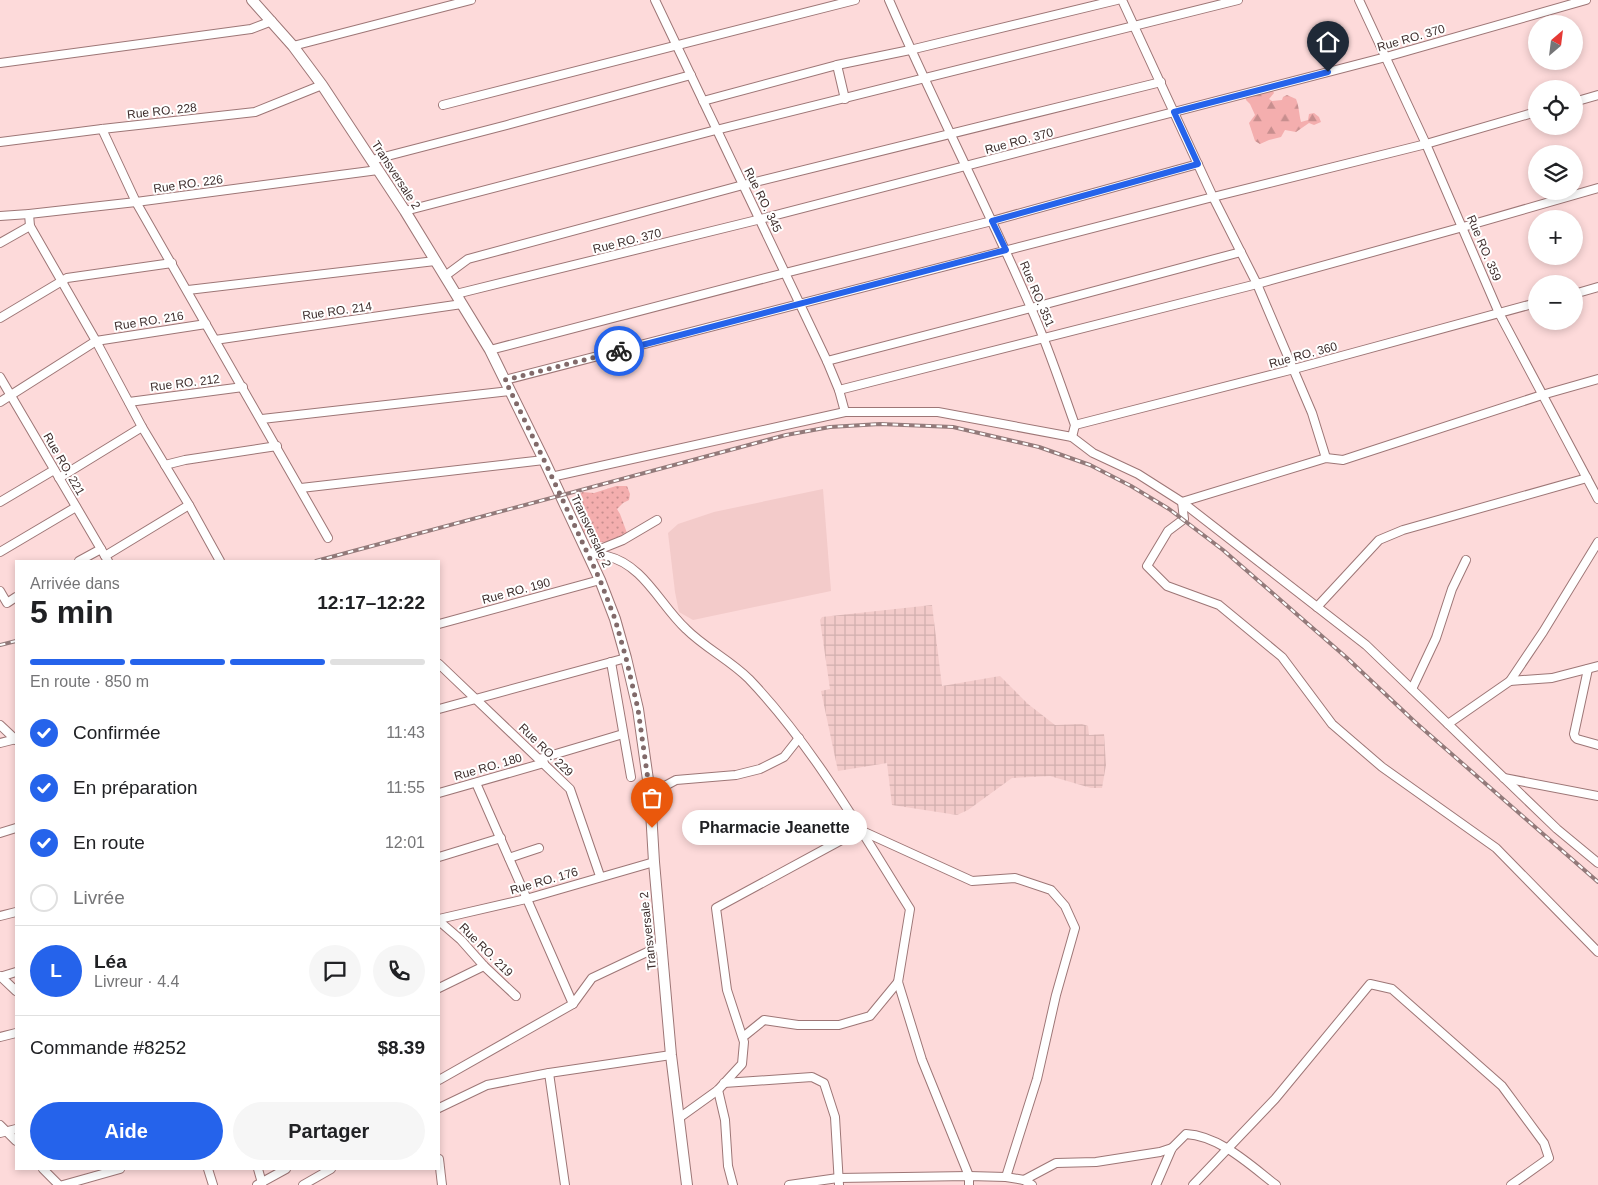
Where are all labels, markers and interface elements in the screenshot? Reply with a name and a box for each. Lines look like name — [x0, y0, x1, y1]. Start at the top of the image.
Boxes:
north arrow — [1528, 15, 1582, 70]
map controls — [1528, 15, 1583, 330]
pin — [1307, 21, 1349, 72]
street label: Rue RO. 370 — [1375, 22, 1447, 54]
icon: home — [1314, 28, 1342, 56]
button: locate — [1528, 80, 1583, 135]
street label: Rue RO. 228 — [126, 100, 198, 122]
street label: Rue RO. 370 — [983, 125, 1055, 157]
street label: Transversale 2 — [369, 138, 424, 212]
button: layers — [1528, 145, 1583, 200]
street label: Rue RO. 345 — [741, 165, 785, 235]
street label: Rue RO. 226 — [152, 172, 224, 196]
button: + — [1528, 210, 1583, 265]
street label: Rue RO. 359 — [1464, 213, 1504, 283]
street label: Rue RO. 370 — [591, 226, 663, 256]
street label: Rue RO. 351 — [1017, 259, 1057, 329]
button: − — [1528, 275, 1583, 330]
street label: Rue RO. 214 — [301, 299, 373, 323]
street label: Rue RO. 216 — [113, 309, 185, 333]
courier — [594, 326, 644, 376]
icon: bike — [605, 337, 633, 365]
street label: Rue RO. 360 — [1267, 339, 1339, 371]
street label: Rue RO. 212 — [149, 372, 221, 394]
street label: Rue RO. 221 — [40, 430, 88, 498]
street label: Transversale 2 — [568, 492, 614, 570]
text: Arrivée dans — [30, 575, 120, 592]
street label: Rue RO. 190 — [480, 575, 552, 607]
text: 12:17–12:22 — [317, 592, 425, 613]
text: 5 min — [30, 594, 114, 630]
text: En route · 850 m — [30, 673, 149, 690]
icon: check — [30, 719, 58, 747]
street label: Rue RO. 229 — [516, 721, 576, 780]
text: Confirmée — [73, 722, 161, 743]
text: 11:43 — [386, 724, 425, 741]
street label: Rue RO. 180 — [452, 751, 524, 783]
icon: check — [30, 774, 58, 802]
text: En préparation — [73, 777, 198, 798]
pin — [631, 777, 673, 828]
text: 11:55 — [386, 779, 425, 796]
icon: bag — [638, 784, 666, 812]
callout: Pharmacie Jeanette — [682, 810, 867, 846]
text: Pharmacie Jeanette — [699, 819, 850, 836]
icon: check — [30, 829, 58, 857]
text: En route — [73, 832, 145, 853]
text: 12:01 — [385, 834, 425, 851]
street label: Rue RO. 176 — [508, 865, 580, 897]
text: Livrée — [73, 887, 125, 908]
street label: Transversale 2 — [637, 891, 659, 971]
street label: Rue RO. 219 — [456, 920, 516, 980]
button: chat — [309, 945, 361, 997]
button: phone — [373, 945, 425, 997]
text: Léa — [94, 951, 127, 972]
text: L — [50, 960, 62, 981]
text: Livreur · 4.4 — [94, 973, 179, 990]
text: Commande #8252 — [30, 1037, 186, 1058]
text: $8.39 — [377, 1037, 425, 1058]
button: Aide — [30, 1102, 223, 1160]
button: Partager — [233, 1102, 425, 1160]

